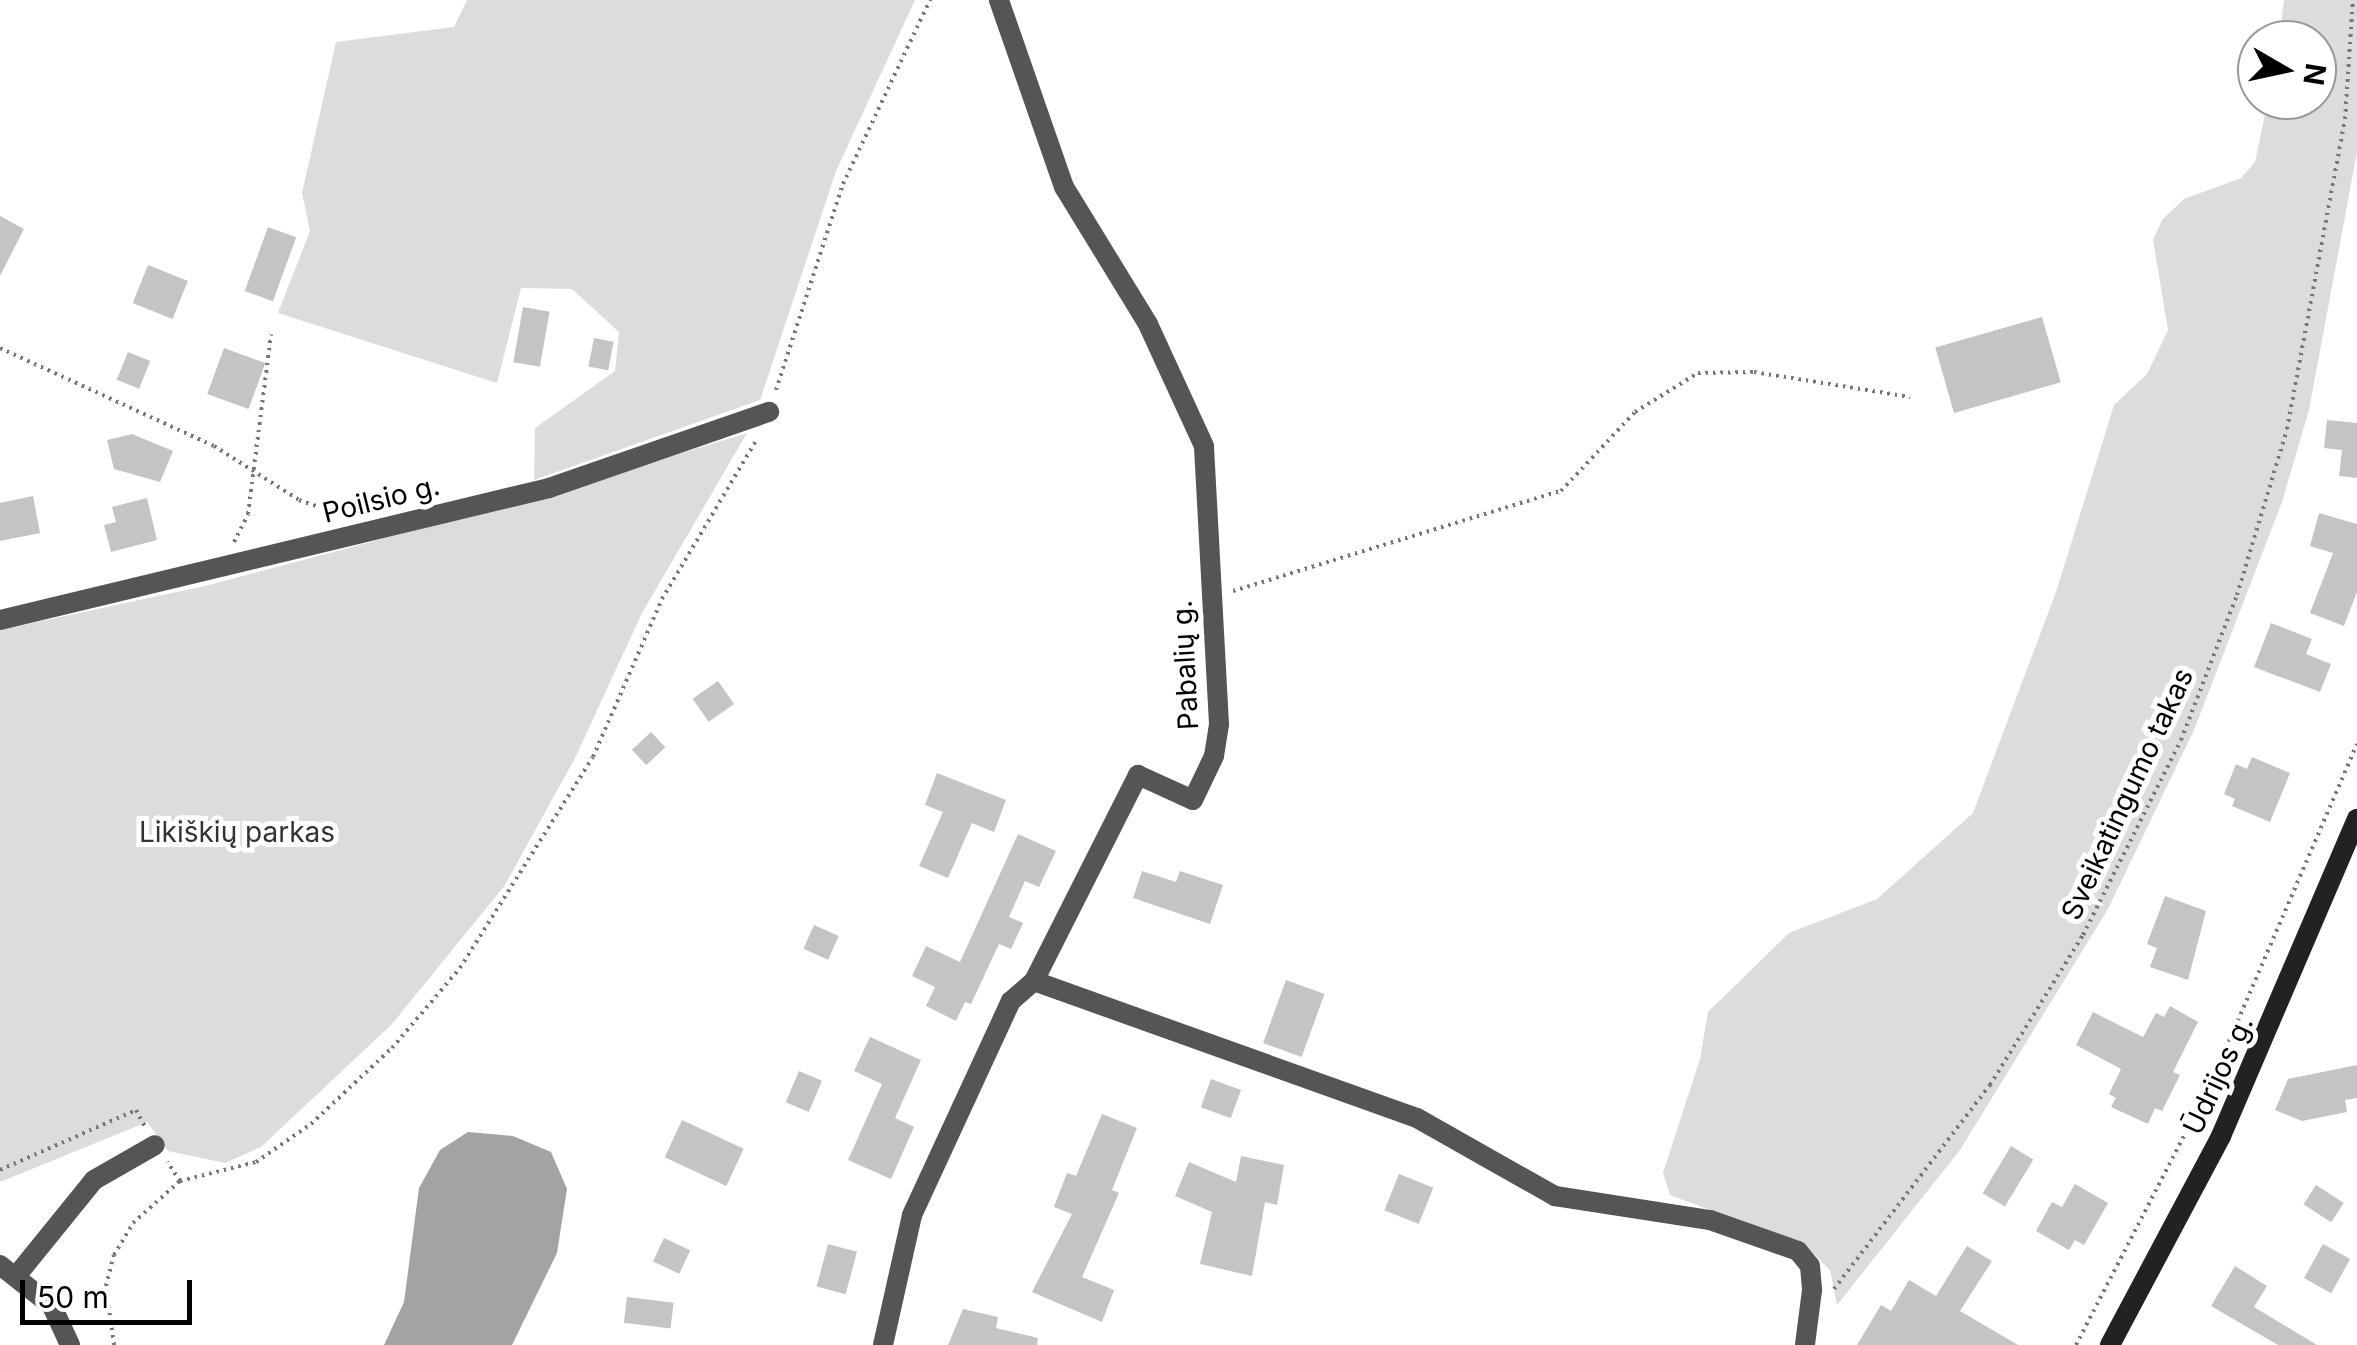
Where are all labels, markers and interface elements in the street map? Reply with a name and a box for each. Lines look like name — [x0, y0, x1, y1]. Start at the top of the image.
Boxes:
north arrow — [2237, 20, 2337, 120]
text: N — [2296, 61, 2333, 88]
street label: Poilsio g. — [319, 468, 443, 530]
street label: Pabalių g. — [1165, 599, 1205, 731]
street label: Sveikatingumo takas — [2054, 663, 2200, 925]
park label: Likiškių parkas — [139, 815, 335, 849]
street label: Ūdrijos g. — [2176, 1010, 2260, 1140]
scale bar — [25, 1260, 198, 1322]
text: 50 m — [37, 1279, 109, 1315]

